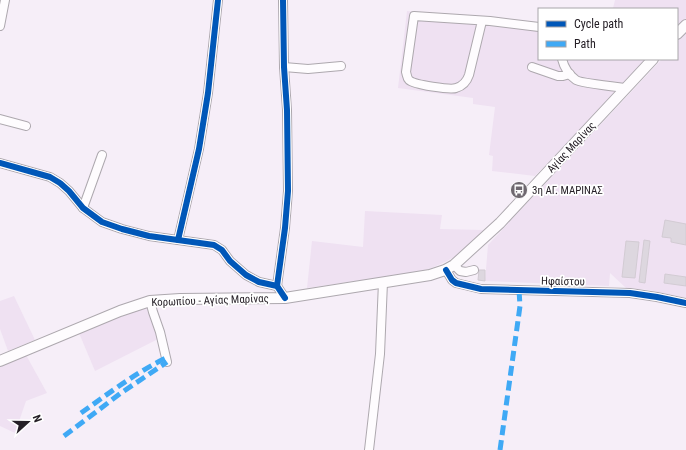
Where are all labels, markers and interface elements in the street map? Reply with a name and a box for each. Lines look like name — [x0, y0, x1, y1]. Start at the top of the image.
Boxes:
legend — [538, 8, 678, 60]
text: Cycle path — [574, 17, 624, 31]
text: Path — [574, 37, 596, 51]
street label: Αγίας Μαρίνας — [544, 119, 598, 176]
bus stop icon: 3η ΑΓ. ΜΑΡΙΝΑΣ — [509, 180, 529, 200]
place label: 3η ΑΓ. ΜΑΡΙΝΑΣ — [532, 184, 603, 197]
street label: Ηφαίστου — [541, 275, 585, 288]
street label: Κορωπίου - Αγίας Μαρίνας — [151, 292, 269, 309]
north arrow — [8, 402, 48, 442]
text: N — [30, 413, 44, 424]

